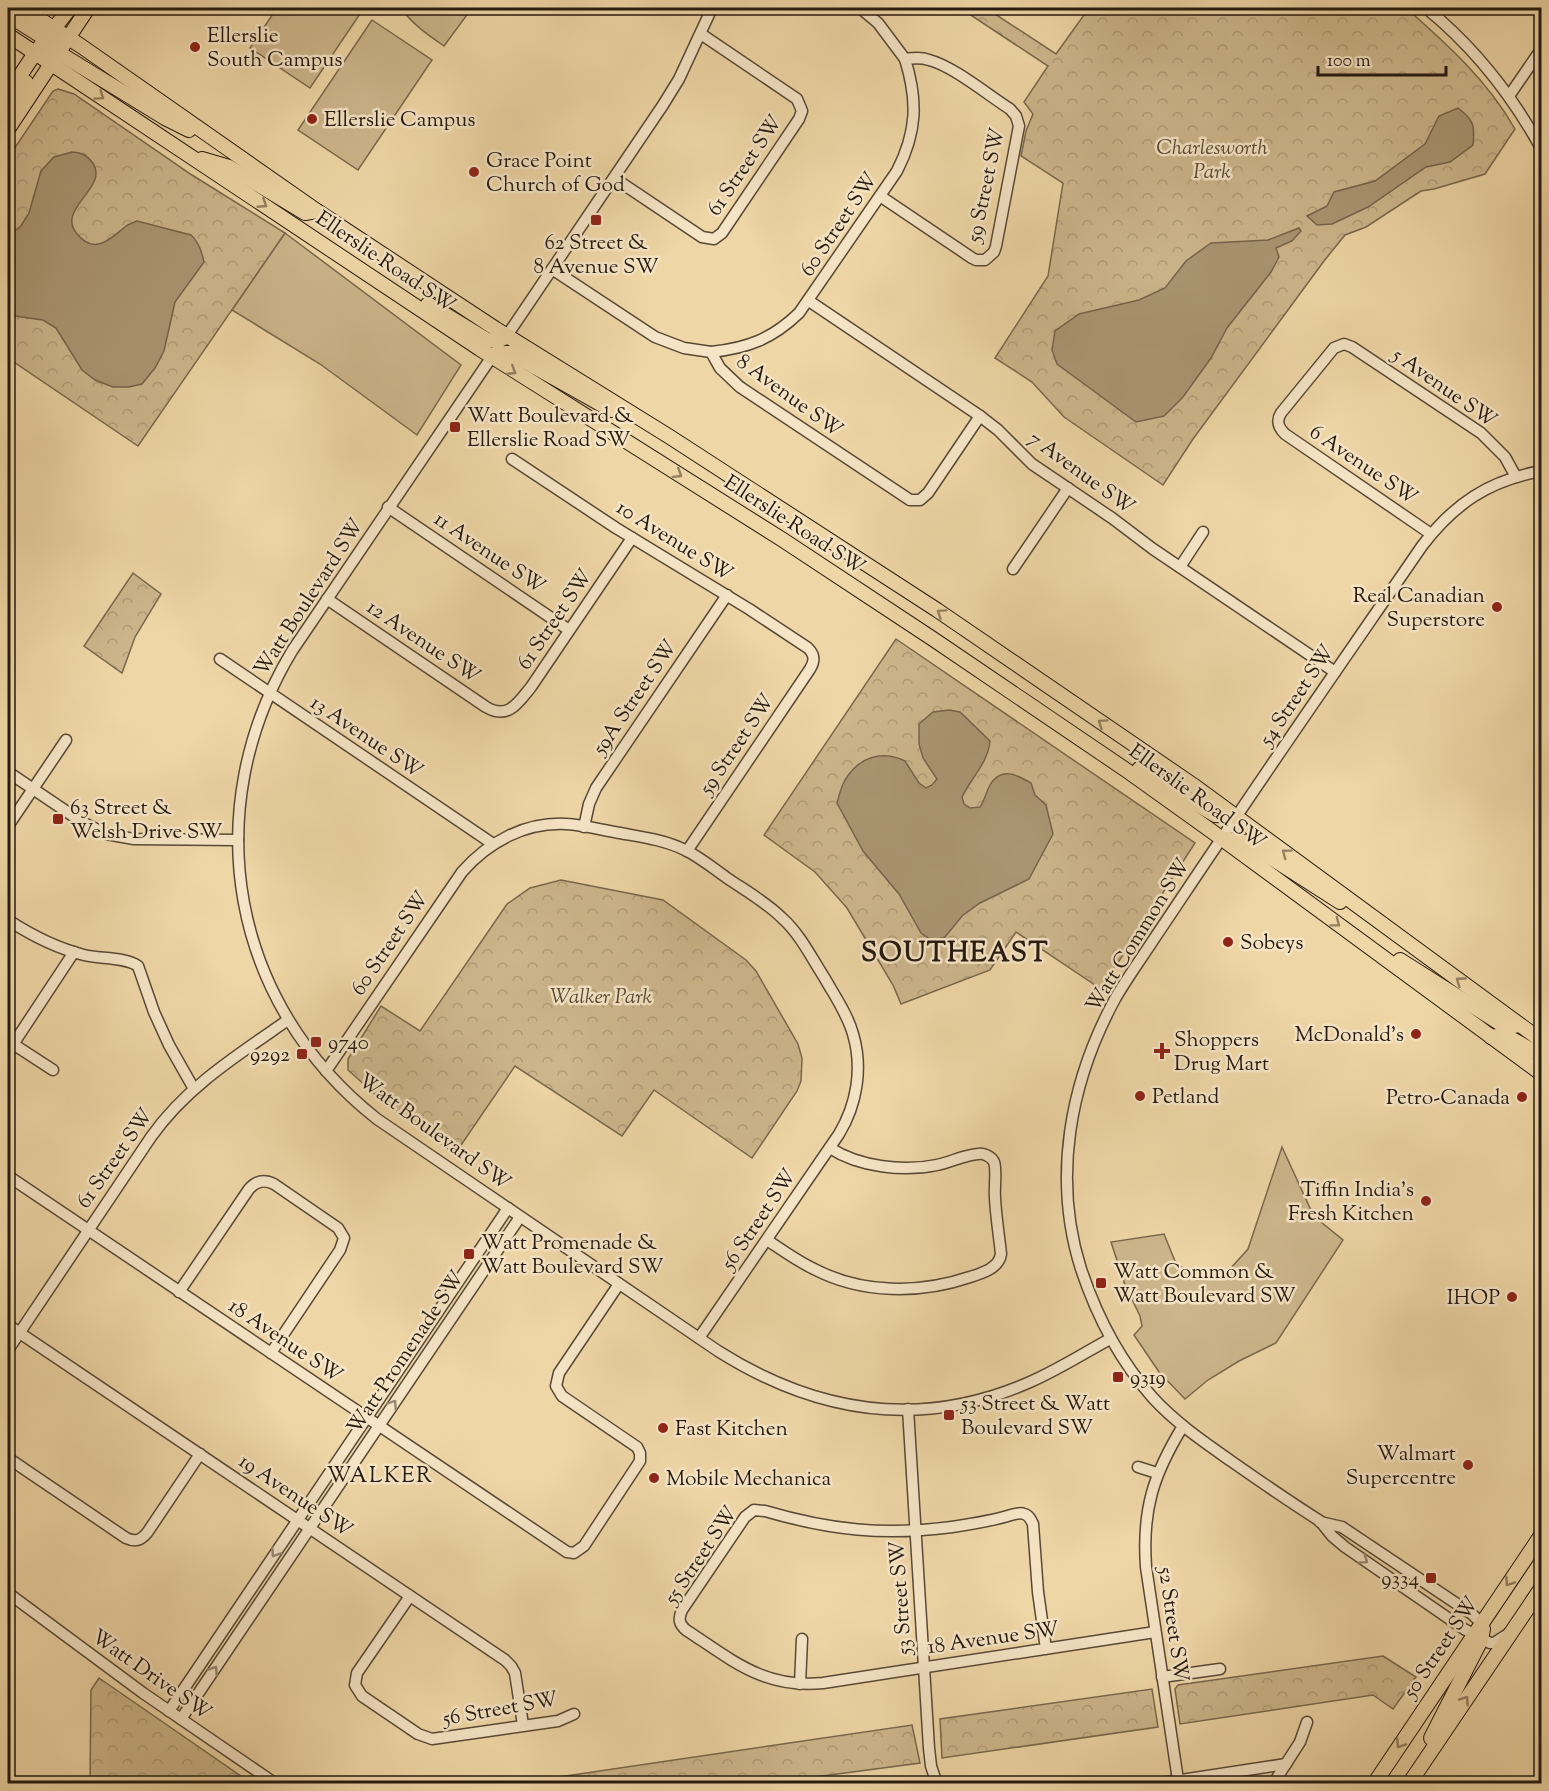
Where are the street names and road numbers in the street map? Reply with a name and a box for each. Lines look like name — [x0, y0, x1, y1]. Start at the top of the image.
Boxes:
street label: 61 Street SW — [701, 110, 791, 223]
street label: 59 Street SW — [960, 126, 1014, 246]
street label: 60 Street SW — [794, 167, 886, 283]
street label: Ellerslie Road SW — [309, 205, 461, 321]
street label: 5 Avenue SW — [1385, 341, 1502, 436]
street label: 8 Avenue SW — [729, 348, 848, 446]
street label: 6 Avenue SW — [1303, 418, 1423, 513]
street label: 7 Avenue SW — [1021, 425, 1140, 523]
street label: Ellerslie Road SW — [717, 469, 871, 583]
street label: 10 Avenue SW — [610, 494, 738, 590]
street label: 11 Avenue SW — [427, 505, 551, 602]
street label: Watt Boulevard SW — [247, 513, 372, 683]
street label: 61 Street SW — [511, 564, 601, 677]
street label: 12 Avenue SW — [360, 593, 486, 692]
street label: 59A Street SW — [585, 635, 685, 763]
street label: 54 Street SW — [1252, 639, 1343, 754]
street label: 13 Avenue SW — [303, 689, 428, 787]
street label: 59 Street SW — [692, 689, 783, 802]
street label: Ellerslie Road SW — [1122, 737, 1272, 858]
street label: Watt Common SW — [1079, 853, 1198, 1019]
street label: 60 Street SW — [345, 886, 437, 1002]
street label: Watt Boulevard SW — [351, 1067, 516, 1198]
street label: 61 Street SW — [70, 1103, 161, 1215]
street label: 56 Street SW — [714, 1164, 805, 1278]
street label: Watt Promenade SW — [341, 1265, 473, 1441]
street label: 18 Avenue SW — [222, 1292, 348, 1391]
street label: 19 Avenue SW — [232, 1447, 358, 1546]
street label: 55 Street SW — [657, 1501, 746, 1612]
street label: 53 Street SW — [883, 1540, 921, 1657]
street label: 52 Street SW — [1149, 1564, 1195, 1684]
street label: 50 Street SW — [1396, 1591, 1487, 1706]
street label: 18 Avenue SW — [926, 1615, 1061, 1663]
street label: Watt Drive SW — [85, 1623, 217, 1728]
street label: 56 Street SW — [439, 1685, 560, 1735]

